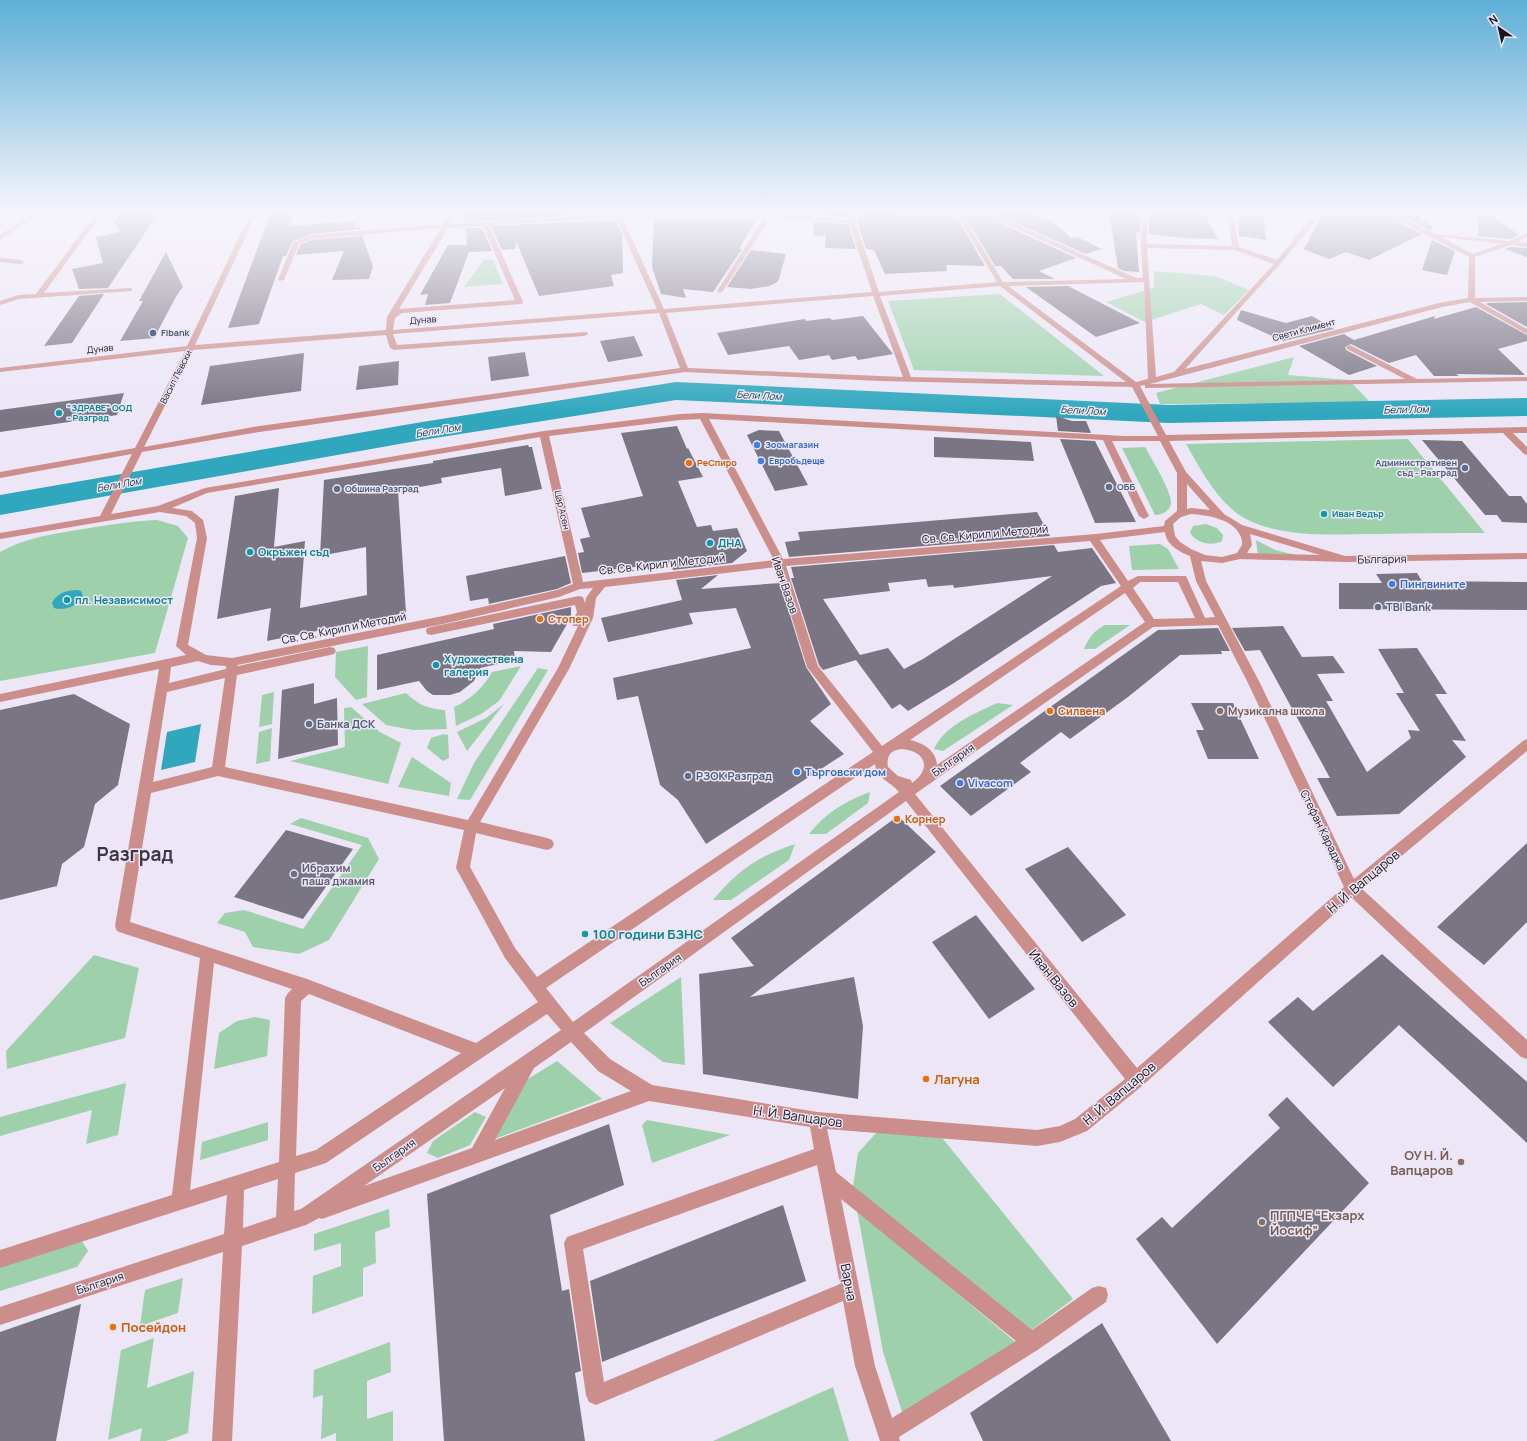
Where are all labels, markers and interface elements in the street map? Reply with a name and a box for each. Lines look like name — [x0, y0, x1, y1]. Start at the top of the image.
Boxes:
north arrow — [1479, 8, 1519, 48]
text: N — [1486, 11, 1501, 28]
street label: Дунав — [409, 312, 437, 327]
street label: Свети Климент — [1271, 315, 1337, 344]
place label: Fibank — [161, 326, 191, 339]
marker: Fibank — [148, 328, 158, 338]
street label: Дунав — [86, 341, 114, 356]
street label: Васил Левски — [156, 348, 195, 406]
water label: Бели Лом — [736, 387, 783, 403]
place label: "ЗДРАВЕ" ООД - Разград — [67, 401, 132, 424]
water label: Бели Лом — [1060, 402, 1107, 418]
water label: Бели Лом — [1383, 402, 1430, 416]
marker: "ЗДРАВЕ" ООД - Разград — [54, 408, 64, 418]
water label: Бели Лом — [415, 419, 462, 440]
place label: Зоомагазин — [765, 438, 819, 451]
marker: Зоомагазин — [752, 440, 762, 450]
place label: Евробъдеще — [769, 454, 825, 467]
place label: РеСпиро — [697, 456, 737, 469]
marker: Евробъдеще — [756, 456, 766, 466]
place label: Административен съд - Разград — [1375, 456, 1457, 479]
marker: РеСпиро — [684, 458, 694, 468]
marker: Административен съд - Разград — [1460, 463, 1470, 473]
water label: Бели Лом — [96, 473, 144, 495]
place label: ОББ — [1117, 480, 1135, 493]
place label: Обшина Разград — [345, 482, 419, 495]
marker: ОББ — [1104, 482, 1114, 492]
marker: Обшина Разград — [332, 484, 342, 494]
street label: Цар Асен — [552, 489, 573, 531]
place label: Иван Ведър — [1332, 507, 1384, 520]
marker: Иван Ведър — [1319, 509, 1329, 519]
street label: Св. Св. Кирил и Методий — [921, 521, 1049, 546]
place label: ДНА — [718, 535, 742, 550]
marker: ДНА — [705, 538, 715, 548]
place label: Окръжен съд — [258, 544, 329, 559]
marker: Окръжен съд — [245, 547, 255, 557]
street label: Св. Св. Кирил и Методий — [598, 549, 726, 578]
street label: България — [1357, 551, 1407, 566]
street label: Иван Вазов — [769, 554, 802, 615]
place label: Пингвините — [1400, 576, 1466, 591]
marker: Пингвините — [1387, 579, 1397, 589]
place label: пл. Независимост — [75, 592, 173, 607]
marker: пл. Независимост — [62, 595, 72, 605]
place label: TBI Bank — [1386, 599, 1432, 614]
marker: TBI Bank — [1373, 602, 1383, 612]
street label: Св. Св. Кирил и Методий — [280, 608, 408, 647]
place label: Стопер — [548, 611, 589, 626]
marker: Стопер — [535, 614, 545, 624]
place label: Художествена галерия — [444, 651, 524, 679]
marker: Художествена галерия — [431, 660, 441, 670]
place label: Силвена — [1058, 703, 1105, 718]
place label: Музикална школа — [1228, 703, 1325, 718]
marker: Силвена — [1045, 706, 1055, 716]
marker: Музикална школа — [1215, 706, 1225, 716]
place label: Банка ДСК — [317, 716, 376, 731]
marker: Банка ДСК — [304, 719, 314, 729]
street label: България — [928, 739, 977, 780]
place label: Търговски дом — [805, 764, 886, 779]
marker: Търговски дом — [792, 767, 802, 777]
place label: РЗОК Разград — [696, 768, 772, 783]
marker: РЗОК Разград — [683, 771, 693, 781]
place label: Vivacom — [968, 775, 1013, 790]
marker: Vivacom — [955, 778, 965, 788]
street label: Стефан Караджа — [1297, 787, 1349, 873]
place label: Корнер — [905, 811, 946, 826]
marker: Корнер — [892, 814, 902, 824]
district label: Разград — [97, 841, 173, 867]
street label: Н. Й. Вапцаров — [1323, 845, 1403, 917]
place label: Ибрахим паша джамия — [302, 860, 375, 888]
marker: Ибрахим паша джамия — [289, 869, 299, 879]
place label: 100 години БЗНС — [593, 925, 703, 943]
marker: 100 години БЗНС — [580, 929, 590, 939]
street label: Иван Вазов — [1025, 945, 1083, 1011]
street label: България — [635, 949, 684, 990]
street label: Н. Й. Вапцаров — [1079, 1057, 1159, 1129]
place label: Лагуна — [934, 1070, 980, 1088]
marker: Лагуна — [921, 1074, 931, 1084]
street label: Н. Й. Вапцаров — [752, 1101, 844, 1131]
street label: България — [369, 1134, 418, 1175]
place label: ОУ Н. Й. Вапцаров — [1390, 1146, 1453, 1179]
marker: ОУ Н. Й. Вапцаров — [1456, 1157, 1466, 1167]
place label: ПГПЧЕ “Екзарх Йосиф” — [1270, 1206, 1365, 1239]
marker: ПГПЧЕ “Екзарх Йосиф” — [1257, 1217, 1267, 1227]
street label: Варна — [837, 1262, 861, 1302]
street label: България — [74, 1268, 125, 1297]
place label: Посейдон — [121, 1318, 186, 1336]
marker: Посейдон — [108, 1322, 118, 1332]

